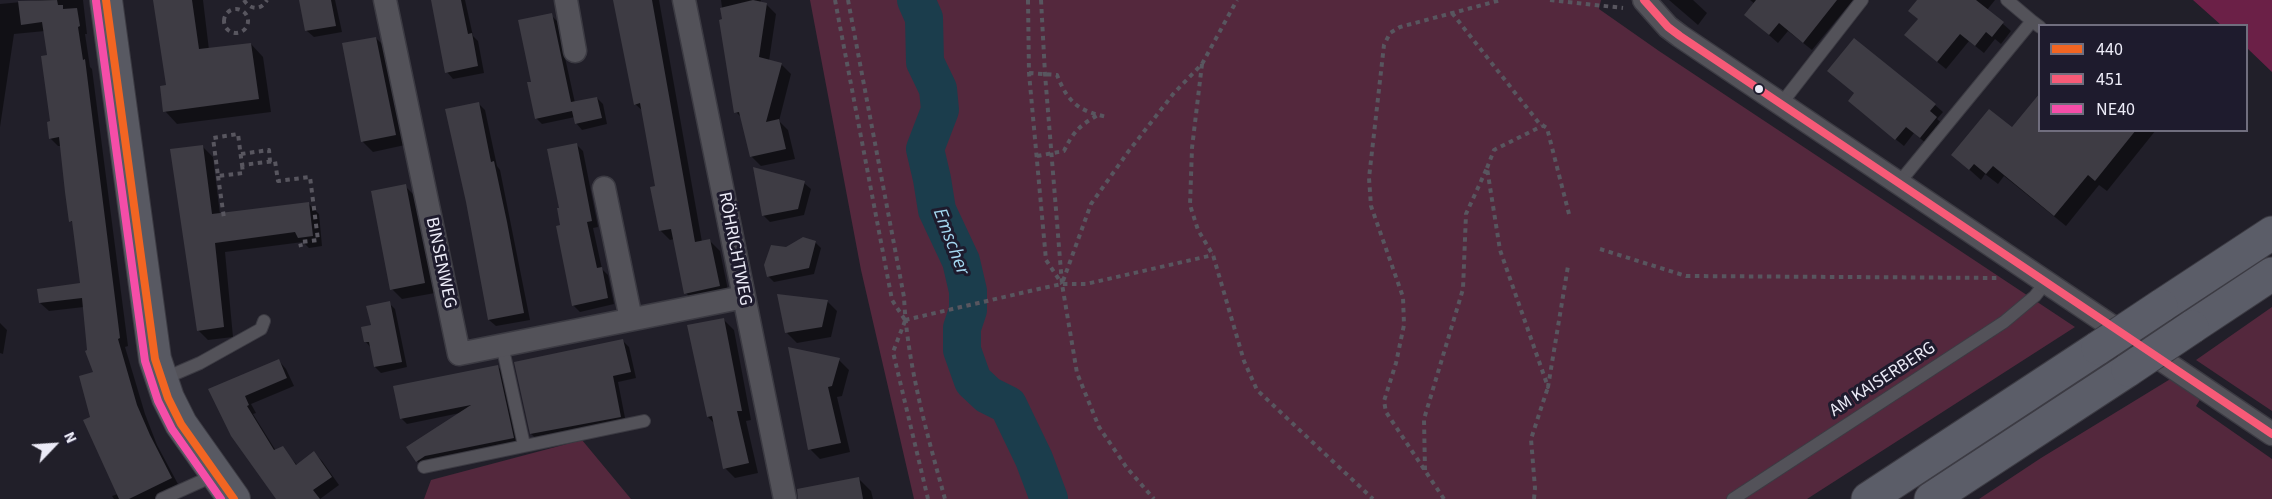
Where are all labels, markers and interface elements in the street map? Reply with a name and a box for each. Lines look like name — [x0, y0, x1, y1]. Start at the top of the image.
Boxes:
legend — [2038, 24, 2248, 132]
text: 440 — [2096, 37, 2123, 62]
text: 451 — [2096, 67, 2123, 92]
unlabelled marker — [1753, 83, 1765, 95]
text: NE40 — [2096, 97, 2135, 122]
street label: RÖHRICHTWEG — [712, 190, 756, 308]
water label: Emscher — [926, 205, 974, 279]
street label: BINSENWEG — [420, 216, 460, 310]
street label: AM KAISERBERG — [1826, 338, 1940, 422]
north arrow — [24, 415, 84, 475]
text: N — [58, 428, 83, 447]

